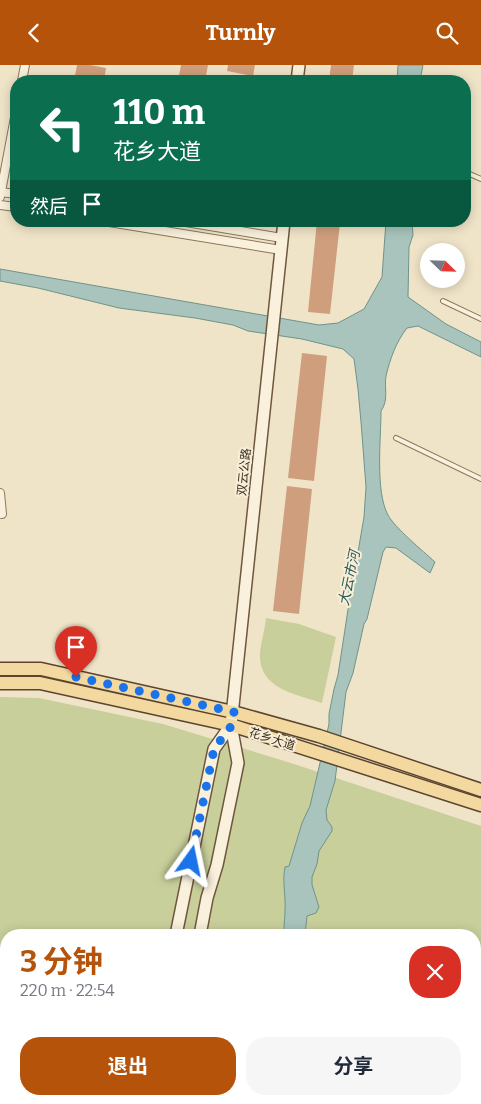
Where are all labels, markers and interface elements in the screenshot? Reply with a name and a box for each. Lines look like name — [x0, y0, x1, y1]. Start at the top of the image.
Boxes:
icon: back — [20, 19, 48, 47]
text: Turnly — [205, 19, 276, 46]
icon: search — [433, 19, 461, 47]
text: 110 m — [113, 91, 205, 133]
icon: left — [30, 95, 95, 160]
text: 花乡大道 — [113, 138, 201, 165]
icon: arrive — [78, 190, 106, 218]
text: 然后 — [30, 195, 68, 218]
north arrow — [420, 243, 465, 287]
map controls — [420, 243, 465, 288]
street label: 双云公路 — [235, 447, 253, 497]
water label: 大云市河 — [335, 546, 364, 607]
pin — [55, 626, 97, 677]
icon: arrive — [62, 633, 90, 661]
street label: 花乡大道 — [247, 725, 297, 753]
position arrow — [164, 834, 216, 886]
text: 3 分钟 — [20, 944, 103, 980]
button: close — [409, 946, 461, 998]
text: 220 m · 22:54 — [20, 981, 115, 1000]
button: 退出 — [20, 1037, 236, 1095]
button: 分享 — [246, 1037, 461, 1095]

